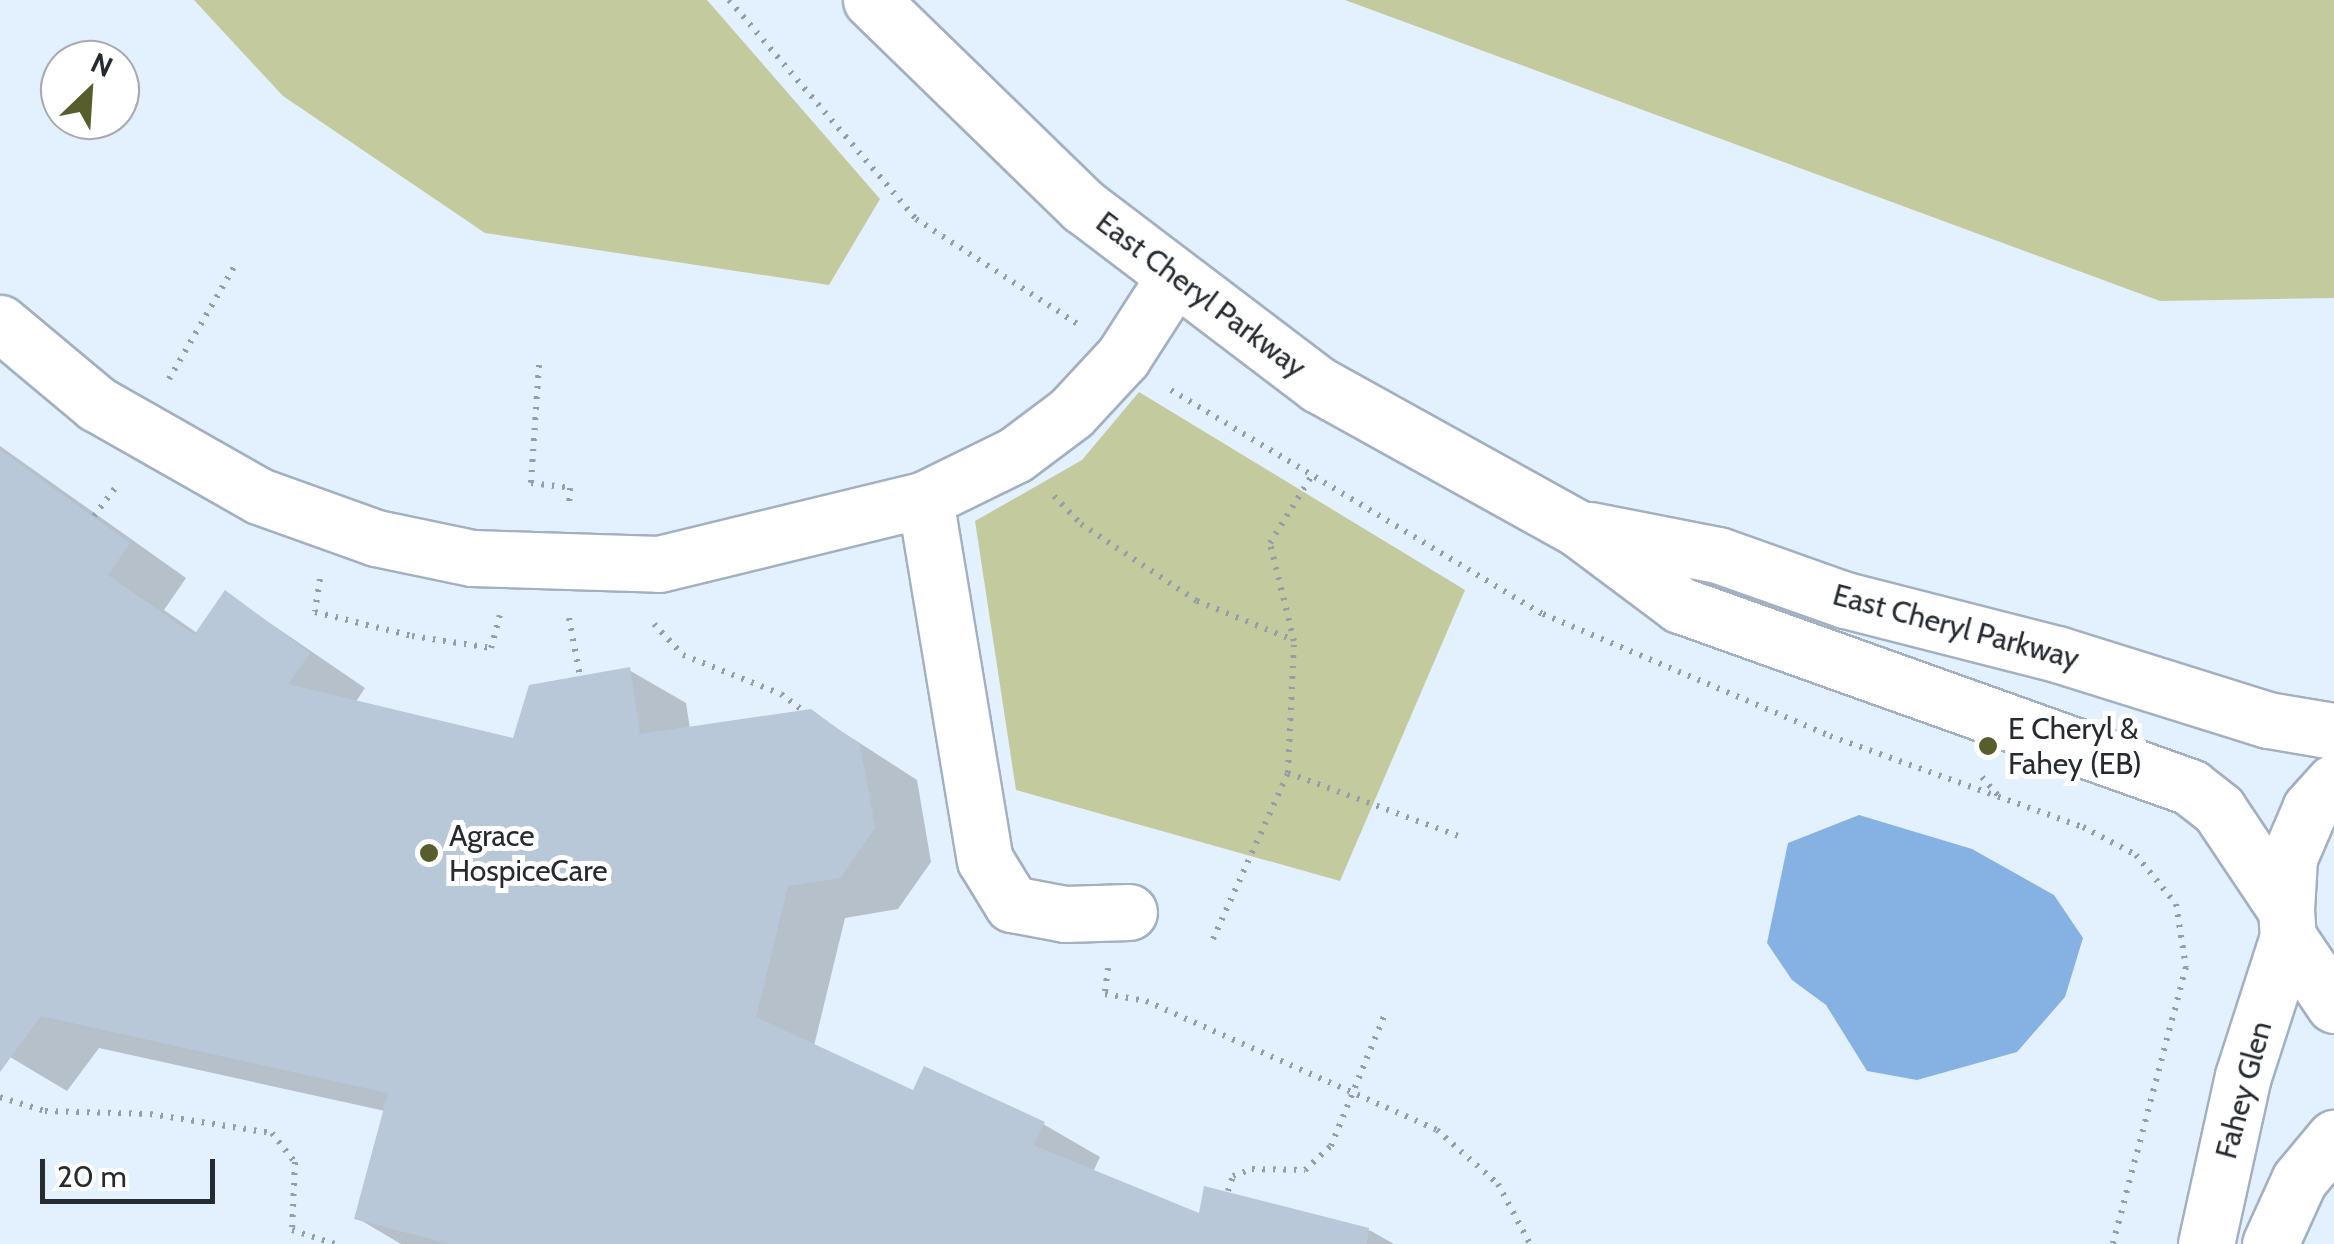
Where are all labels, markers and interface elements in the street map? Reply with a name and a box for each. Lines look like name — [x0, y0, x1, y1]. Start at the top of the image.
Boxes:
north arrow — [40, 40, 140, 140]
text: N — [86, 45, 118, 84]
street label: East Cheryl Parkway — [1089, 204, 1313, 386]
street label: East Cheryl Parkway — [1829, 577, 2083, 677]
place label: E Cheryl & Fahey (EB) — [2008, 711, 2142, 782]
marker: E Cheryl & Fahey (EB) — [1977, 735, 1999, 757]
place label: Agrace HospiceCare — [449, 818, 608, 888]
marker: Agrace HospiceCare — [418, 842, 440, 864]
street label: Fahey Glen — [2208, 1017, 2280, 1163]
scale bar — [45, 1139, 220, 1201]
text: 20 m — [57, 1158, 127, 1195]

